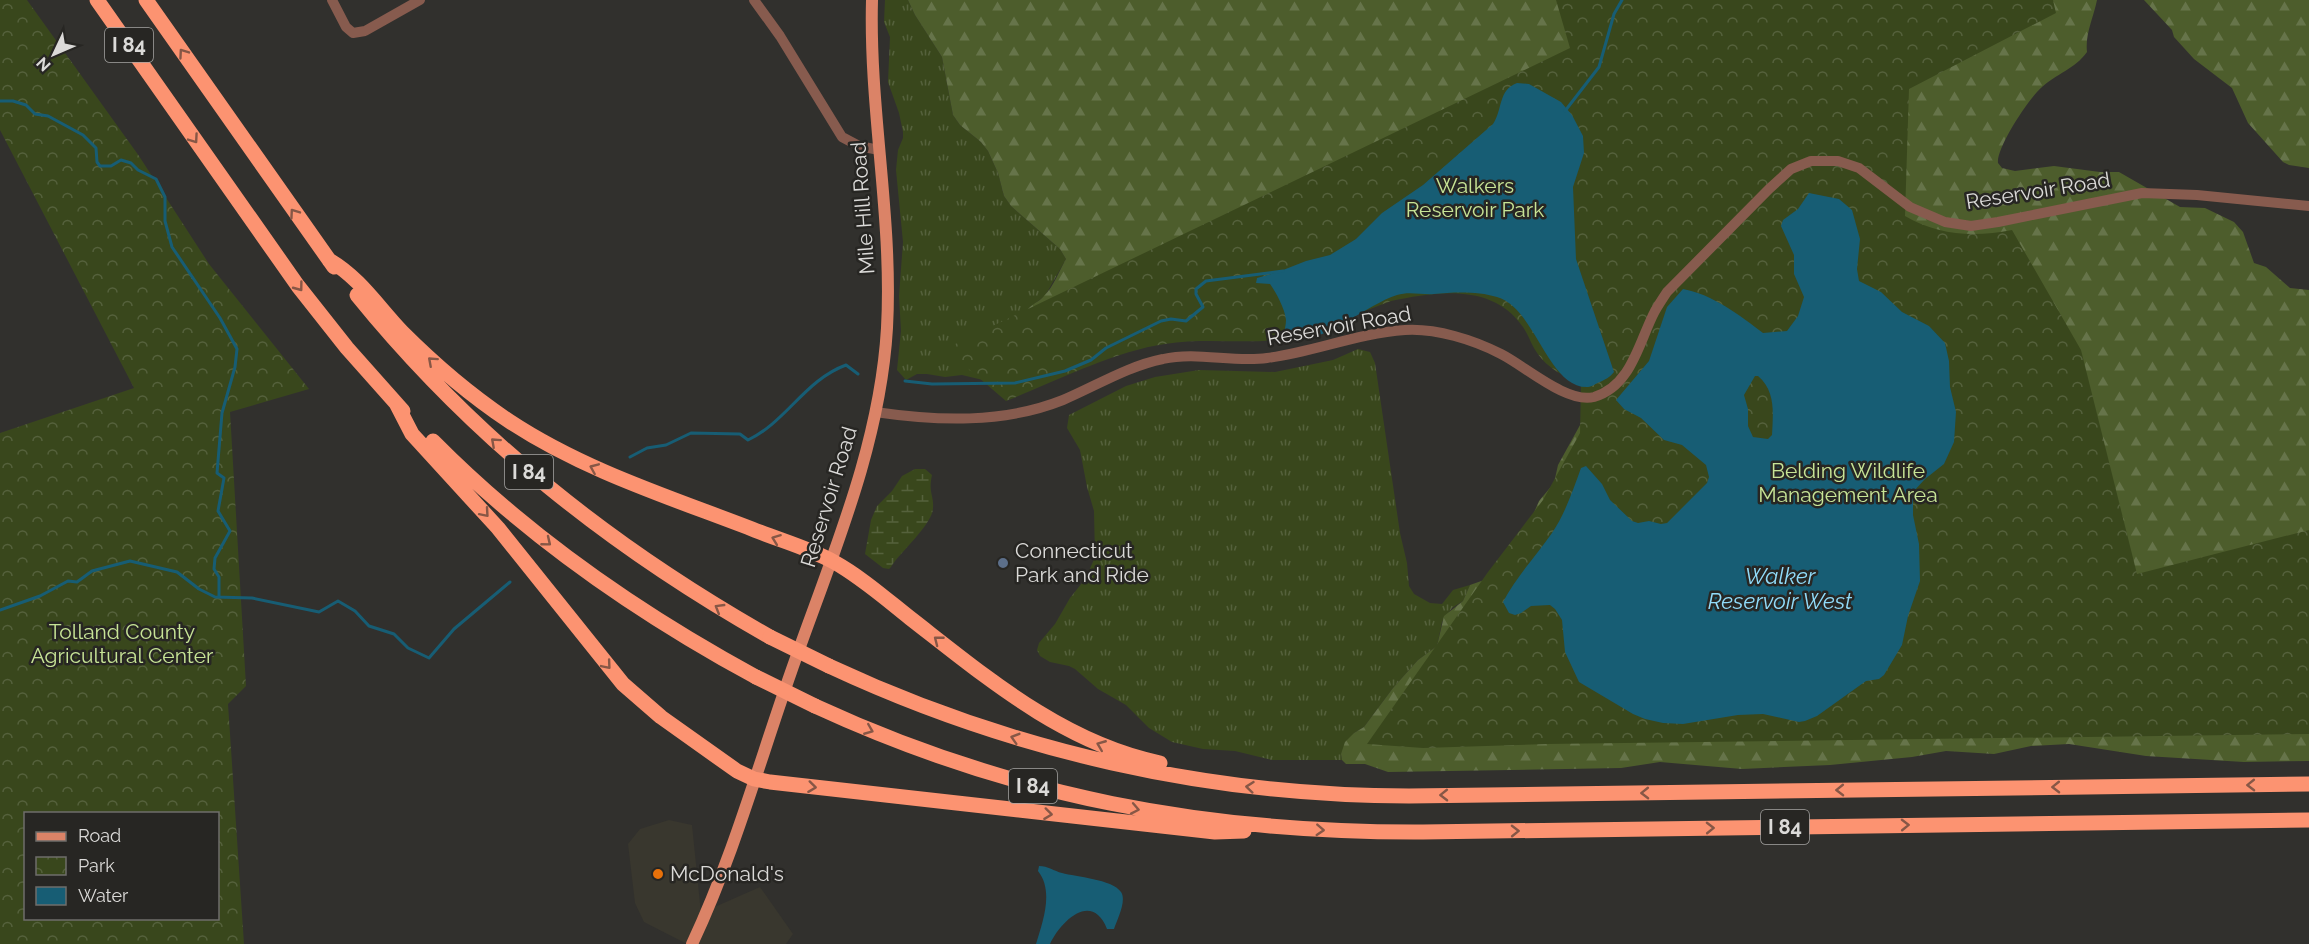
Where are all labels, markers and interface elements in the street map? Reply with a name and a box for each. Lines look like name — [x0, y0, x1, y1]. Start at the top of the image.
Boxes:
north arrow — [24, 24, 84, 84]
road number: I 84 — [105, 28, 153, 62]
one-way arrow — [179, 48, 190, 59]
text: N — [32, 53, 55, 75]
one-way arrow — [187, 132, 198, 143]
street label: Mile Hill Road — [845, 141, 880, 275]
street label: Reservoir Road — [1964, 167, 2112, 214]
park label: Walkers Reservoir Park — [1406, 173, 1544, 222]
one-way arrow — [290, 208, 301, 219]
one-way arrow — [292, 281, 303, 292]
street label: Reservoir Road — [1265, 301, 1413, 350]
one-way arrow — [429, 357, 439, 368]
street label: Reservoir Road — [795, 423, 862, 570]
one-way arrow — [492, 438, 502, 449]
road number: I 84 — [505, 455, 553, 489]
park label: Belding Wildlife Management Area — [1758, 458, 1938, 507]
one-way arrow — [590, 463, 601, 475]
one-way arrow — [478, 506, 489, 517]
one-way arrow — [771, 533, 782, 546]
one-way arrow — [541, 535, 552, 546]
place label: Connecticut Park and Ride — [1015, 538, 1149, 587]
marker: Connecticut Park and Ride — [996, 556, 1010, 570]
water label: Walker Reservoir West — [1708, 563, 1853, 614]
one-way arrow — [715, 604, 725, 615]
park label: Tolland County Agricultural Center — [31, 619, 214, 668]
one-way arrow — [934, 636, 945, 647]
one-way arrow — [600, 658, 611, 669]
one-way arrow — [862, 723, 873, 735]
one-way arrow — [1010, 733, 1021, 745]
one-way arrow — [1097, 740, 1108, 752]
road number: I 84 — [1009, 769, 1057, 803]
one-way arrow — [2246, 779, 2255, 791]
one-way arrow — [808, 780, 817, 793]
one-way arrow — [1245, 781, 1254, 794]
one-way arrow — [2051, 781, 2060, 794]
one-way arrow — [1835, 784, 1844, 796]
one-way arrow — [1640, 787, 1649, 799]
one-way arrow — [1440, 789, 1449, 801]
one-way arrow — [1130, 802, 1140, 815]
one-way arrow — [1043, 807, 1052, 820]
road number: I 84 — [1761, 810, 1809, 844]
legend — [24, 812, 219, 920]
one-way arrow — [1900, 819, 1909, 831]
one-way arrow — [1705, 822, 1714, 834]
one-way arrow — [1315, 824, 1324, 837]
one-way arrow — [1510, 824, 1519, 837]
text: Road — [78, 825, 121, 846]
text: Park — [78, 855, 115, 876]
place label: McDonald's — [670, 861, 784, 886]
marker: McDonald's — [651, 867, 665, 881]
text: Water — [78, 885, 129, 906]

